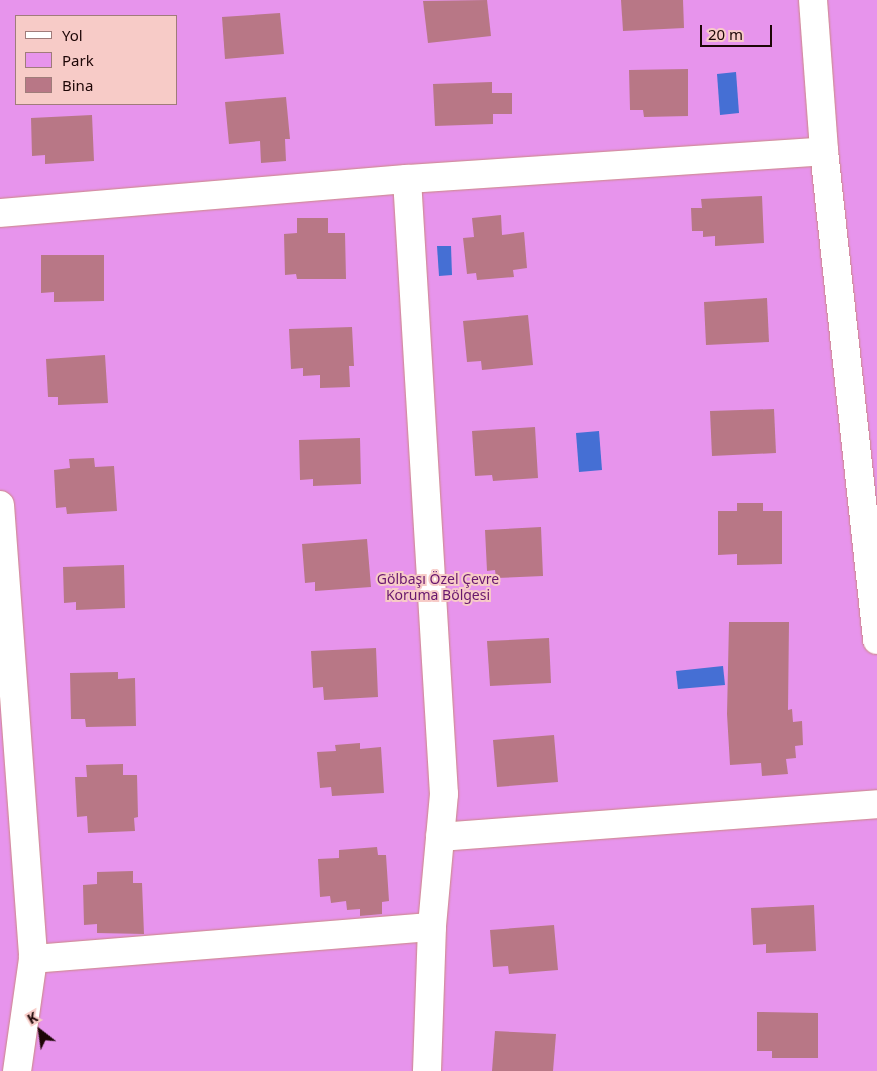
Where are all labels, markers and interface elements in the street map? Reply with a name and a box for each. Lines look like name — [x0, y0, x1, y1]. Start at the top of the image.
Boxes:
legend — [15, 15, 178, 105]
scale bar — [702, 15, 774, 47]
text: 20 m — [708, 24, 743, 44]
text: Yol — [62, 25, 83, 45]
text: Park — [62, 50, 94, 70]
text: Bina — [62, 75, 93, 95]
park label: Gölbaşı Özel Çevre Koruma Bölgesi — [377, 571, 499, 604]
north arrow — [15, 1006, 65, 1056]
text: K — [23, 1007, 41, 1028]

